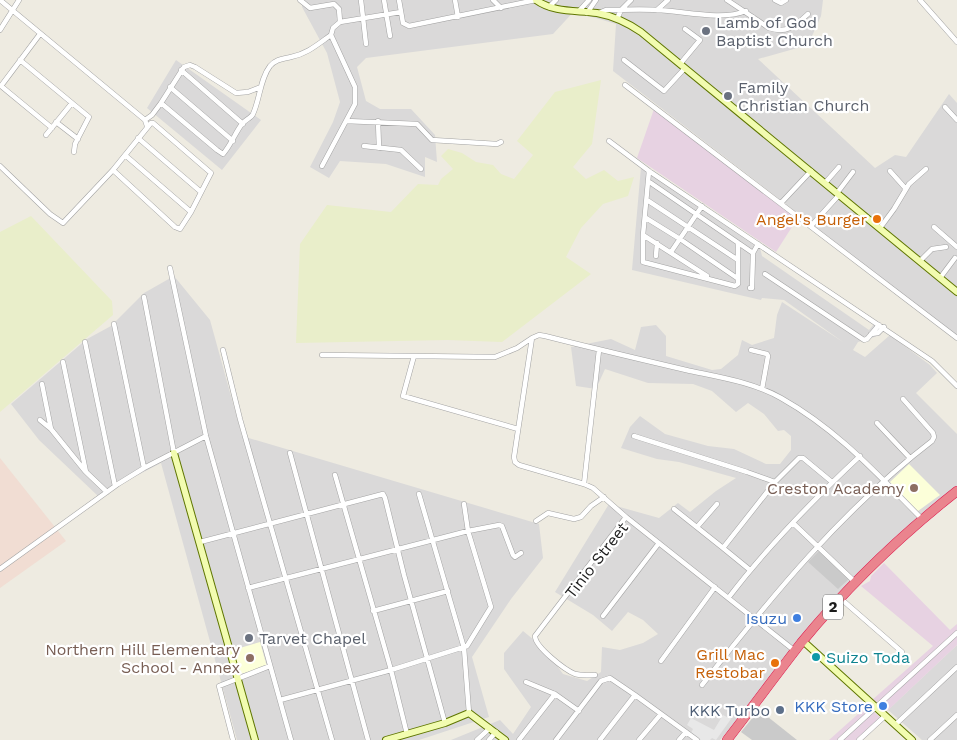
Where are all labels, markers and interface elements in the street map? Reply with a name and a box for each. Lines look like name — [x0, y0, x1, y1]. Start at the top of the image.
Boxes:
place label: Lamb of God Baptist Church — [716, 13, 833, 50]
marker: Lamb of God Baptist Church — [700, 25, 712, 37]
place label: Family Christian Church — [738, 78, 869, 115]
marker: Family Christian Church — [722, 90, 734, 102]
place label: Angel's Burger — [756, 210, 867, 229]
marker: Angel's Burger — [871, 213, 883, 225]
place label: Creston Academy — [767, 479, 905, 498]
marker: Creston Academy — [908, 482, 920, 494]
street label: Tinio Street — [561, 518, 632, 602]
road number: 2 — [823, 594, 843, 620]
place label: Isuzu — [746, 609, 787, 628]
marker: Isuzu — [791, 612, 803, 624]
place label: Tarvet Chapel — [259, 629, 366, 648]
marker: Tarvet Chapel — [243, 632, 255, 644]
place label: Northern Hill Elementary School - Annex — [45, 640, 241, 677]
place label: Grill Mac Restobar — [695, 645, 765, 682]
place label: Suizo Toda — [826, 648, 910, 667]
marker: Suizo Toda — [810, 651, 822, 663]
marker: Northern Hill Elementary School - Annex — [244, 652, 256, 664]
marker: Grill Mac Restobar — [769, 657, 781, 669]
place label: KKK Store — [794, 697, 873, 716]
marker: KKK Store — [877, 700, 889, 712]
place label: KKK Turbo — [689, 701, 770, 720]
marker: KKK Turbo — [774, 704, 786, 716]

